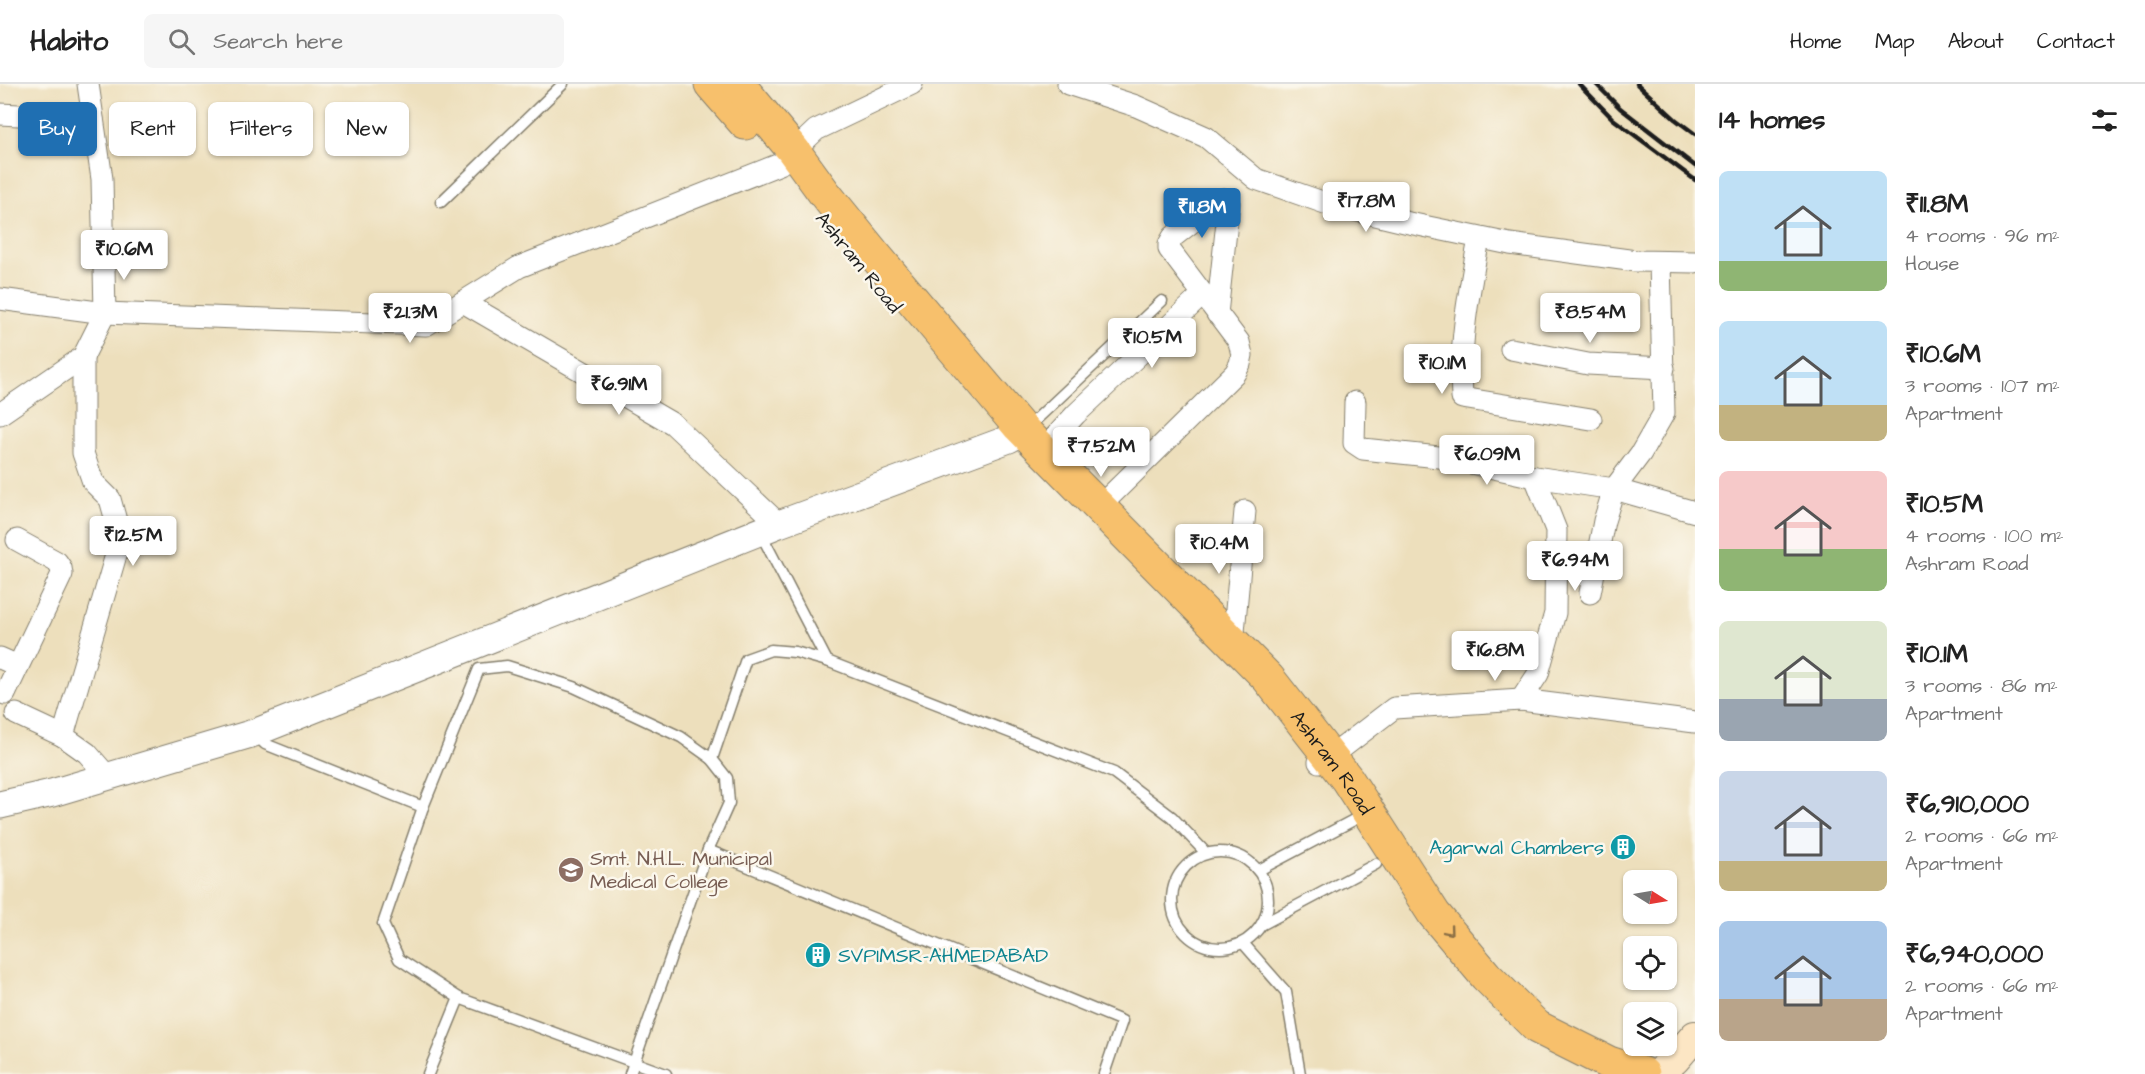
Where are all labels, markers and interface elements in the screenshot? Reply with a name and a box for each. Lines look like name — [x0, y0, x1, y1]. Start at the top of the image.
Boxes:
search box — [144, 14, 564, 68]
text: Habito — [30, 22, 108, 61]
icon: search — [165, 25, 198, 58]
text: Search here — [213, 26, 343, 57]
text: Home — [1790, 27, 1842, 56]
text: Map — [1875, 27, 1915, 56]
text: About — [1948, 27, 2004, 56]
text: Contact — [2037, 27, 2115, 56]
chip: Buy — [18, 102, 97, 156]
chip: Rent — [109, 102, 196, 156]
chip: Filters — [208, 102, 313, 156]
chip: New — [325, 102, 409, 156]
text: 14 homes — [1719, 102, 1825, 138]
icon: filters — [2088, 104, 2121, 137]
pin: ₹17.8M — [1317, 182, 1415, 233]
text: ₹11.8M — [1905, 186, 1969, 222]
text: ₹17.8M — [1337, 187, 1395, 215]
pin: ₹11.8M — [1153, 188, 1251, 239]
text: ₹11.8M — [1178, 193, 1226, 221]
icon: home — [1767, 195, 1839, 267]
street label: Ashram Road — [808, 206, 908, 319]
text: 4 rooms · 96 m² — [1905, 222, 2060, 250]
pin: ₹10.6M — [75, 230, 173, 281]
text: ₹10.6M — [95, 235, 153, 263]
text: House — [1905, 250, 1959, 278]
pin: ₹21.3M — [361, 293, 459, 344]
pin: ₹8.54M — [1541, 293, 1639, 344]
text: ₹21.3M — [383, 298, 437, 326]
text: ₹8.54M — [1554, 298, 1626, 326]
pin: ₹10.5M — [1103, 318, 1201, 369]
text: ₹10.5M — [1122, 323, 1182, 351]
text: ₹10.6M — [1905, 336, 1981, 372]
pin: ₹10.1M — [1393, 344, 1491, 395]
icon: home — [1767, 345, 1839, 417]
text: ₹10.1M — [1418, 349, 1466, 377]
pin: ₹6.91M — [570, 365, 668, 416]
text: ₹6.91M — [590, 370, 648, 398]
text: 3 rooms · 107 m² — [1905, 372, 2060, 400]
text: Apartment — [1905, 400, 2003, 428]
pin: ₹7.52M — [1052, 427, 1150, 478]
text: ₹7.52M — [1067, 432, 1135, 460]
pin: ₹6.09M — [1438, 435, 1536, 486]
text: ₹6.09M — [1453, 440, 1521, 468]
text: ₹10.5M — [1905, 486, 1983, 522]
icon: home — [1767, 495, 1839, 567]
pin: ₹12.5M — [84, 516, 182, 567]
text: ₹12.5M — [104, 521, 162, 549]
text: 4 rooms · 100 m² — [1905, 522, 2063, 550]
pin: ₹10.4M — [1170, 524, 1268, 575]
text: ₹10.4M — [1189, 529, 1249, 557]
pin: ₹6.94M — [1526, 541, 1624, 592]
text: ₹6.94M — [1541, 546, 1609, 574]
text: Ashram Road — [1905, 550, 2028, 578]
pin: ₹16.8M — [1446, 631, 1544, 682]
text: ₹16.8M — [1466, 636, 1524, 664]
text: ₹10.1M — [1905, 636, 1968, 672]
icon: home — [1767, 645, 1839, 717]
text: 3 rooms · 86 m² — [1905, 672, 2058, 700]
text: Apartment — [1905, 700, 2003, 728]
street label: Ashram Road — [1283, 705, 1379, 820]
text: ₹6,910,000 — [1905, 786, 2029, 822]
icon: home — [1767, 795, 1839, 867]
text: 2 rooms · 66 m² — [1905, 822, 2059, 850]
building icon: Agarwal Chambers — [1608, 832, 1638, 862]
place label: Agarwal Chambers — [1429, 834, 1604, 863]
place label: Smt. N.H.L. Municipal Medical College — [590, 845, 772, 897]
text: Apartment — [1905, 850, 2003, 878]
school or university icon: Smt. N.H.L. Municipal Medical College — [556, 855, 586, 885]
north arrow — [1623, 870, 1677, 924]
map controls — [1623, 870, 1677, 1056]
one-way arrow — [1441, 924, 1452, 935]
button: locate — [1623, 936, 1677, 990]
text: ₹6,940,000 — [1905, 936, 2044, 972]
building icon: SVPIMSR-AHMEDABAD — [803, 940, 833, 970]
place label: SVPIMSR-AHMEDABAD — [838, 942, 1048, 970]
icon: home — [1767, 945, 1839, 1017]
text: 2 rooms · 66 m² — [1905, 972, 2059, 1000]
text: Apartment — [1905, 1000, 2003, 1028]
button: layers — [1623, 1002, 1677, 1056]

